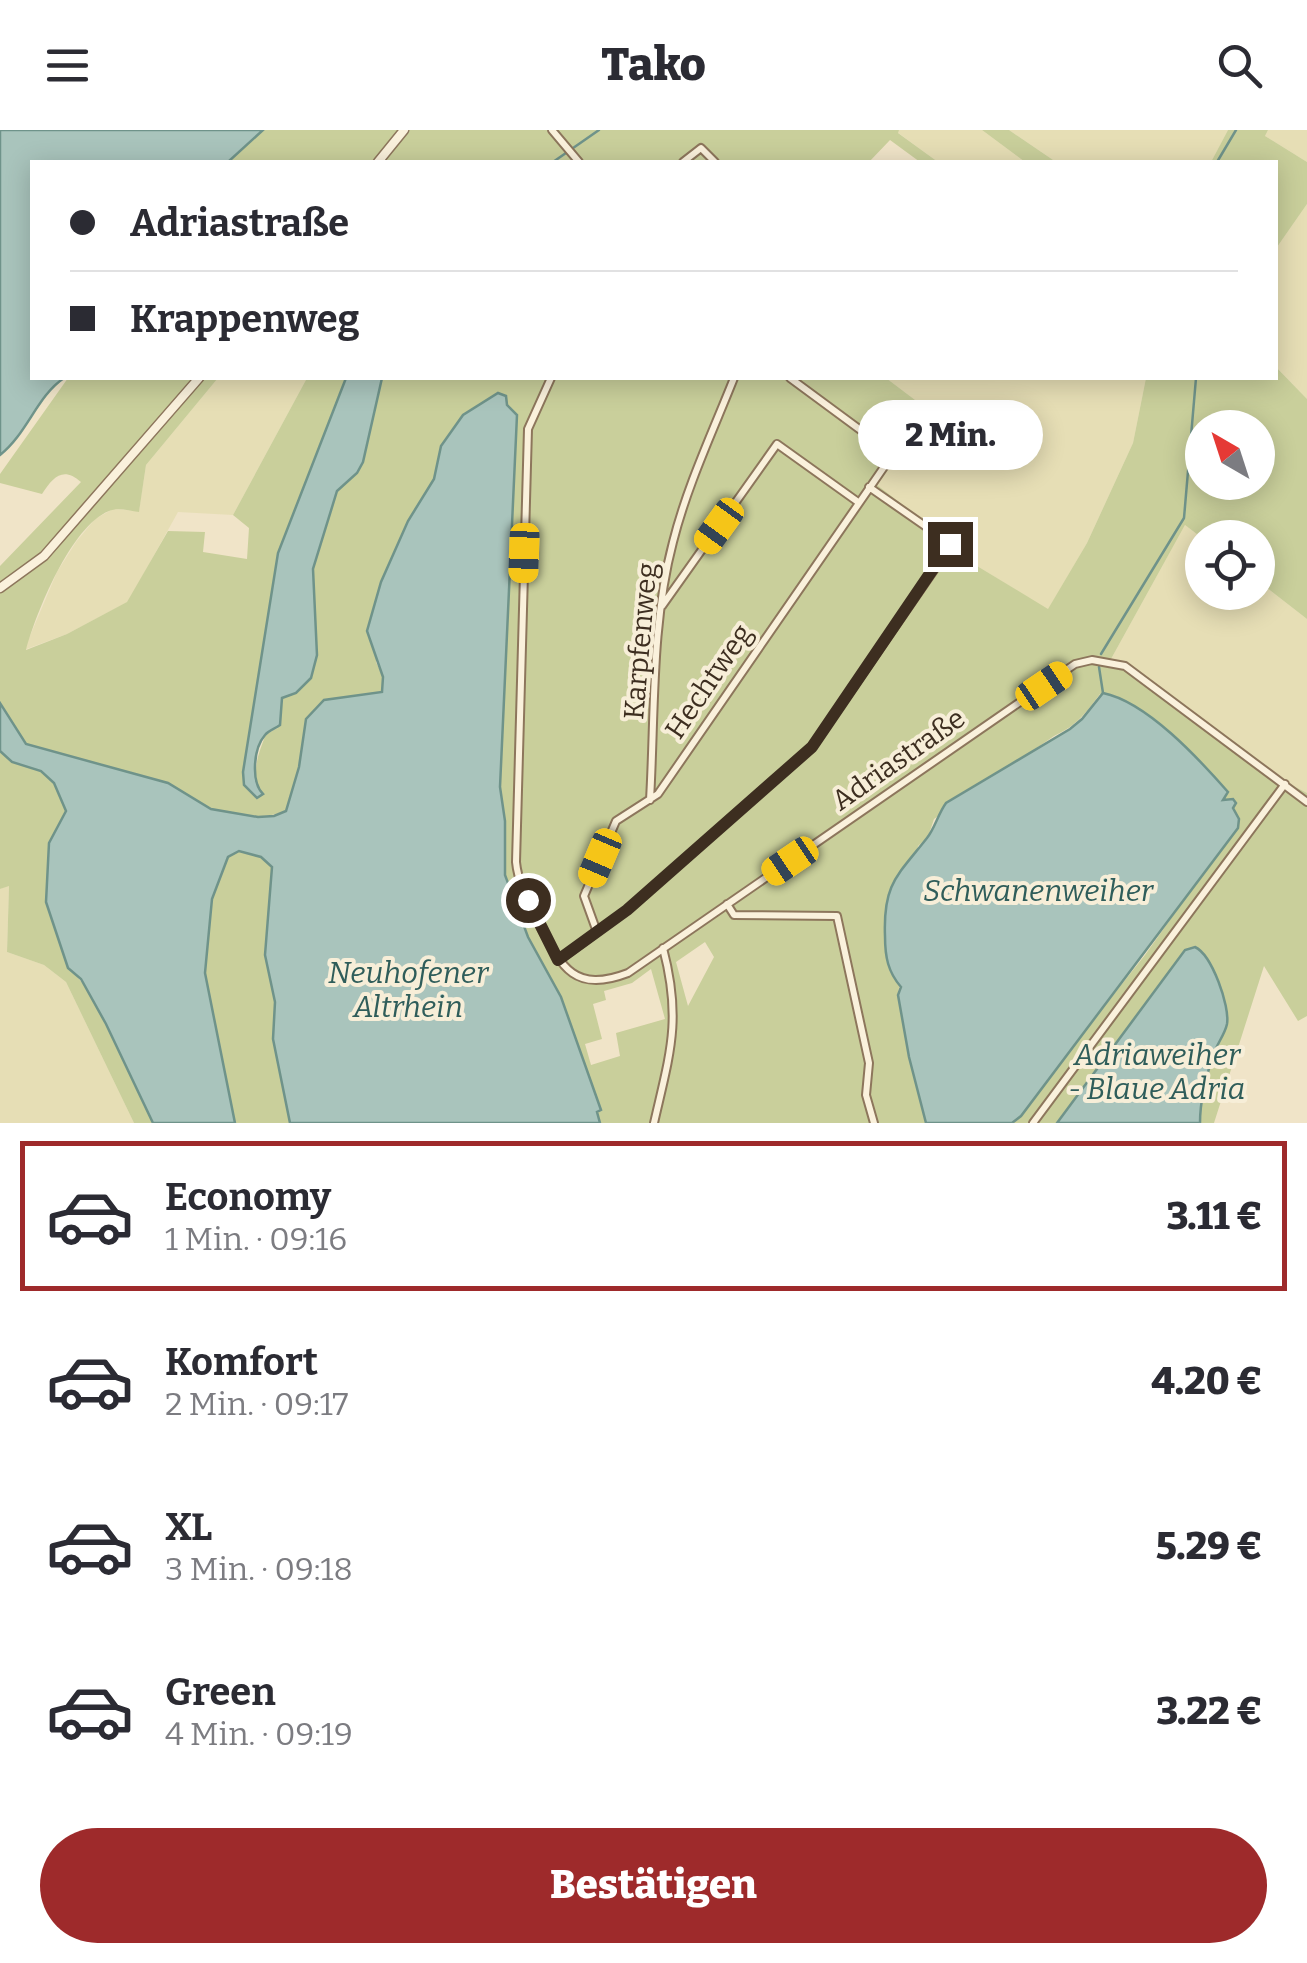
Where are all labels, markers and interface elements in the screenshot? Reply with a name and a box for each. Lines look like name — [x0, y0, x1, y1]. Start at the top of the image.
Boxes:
icon: menu — [40, 38, 95, 93]
text: Tako — [601, 38, 706, 92]
icon: search — [1212, 38, 1267, 93]
text: Adriastraße — [130, 200, 349, 246]
text: Krappenweg — [130, 296, 360, 342]
callout: 2 Min. — [858, 399, 1042, 469]
north arrow — [1185, 410, 1275, 500]
map controls — [1185, 410, 1275, 610]
text: 2 Min. — [905, 416, 996, 454]
car — [689, 493, 749, 559]
button: locate — [1185, 520, 1275, 610]
car — [508, 522, 540, 584]
route end — [928, 522, 973, 567]
street label: Karpfenweg — [617, 561, 664, 721]
street label: Hechtweg — [658, 618, 759, 745]
car — [1011, 657, 1077, 715]
street label: Adriastraße — [825, 702, 971, 817]
car — [574, 825, 626, 891]
car — [757, 832, 823, 890]
water label: Schwanenweiher — [923, 873, 1155, 909]
route start — [506, 878, 551, 923]
water label: Neuhofener Altrhein — [328, 955, 490, 1025]
water label: Adriaweiher - Blaue Adria — [1069, 1037, 1245, 1107]
icon: car — [45, 1171, 135, 1261]
text: Economy — [165, 1174, 331, 1220]
text: 3.11 € — [1167, 1193, 1262, 1239]
text: 1 Min. · 09:16 — [165, 1220, 347, 1258]
icon: car — [45, 1336, 135, 1426]
text: Komfort — [165, 1339, 318, 1385]
text: 4.20 € — [1151, 1358, 1262, 1404]
text: 2 Min. · 09:17 — [165, 1385, 348, 1423]
icon: car — [45, 1501, 135, 1591]
text: XL — [165, 1504, 212, 1550]
text: 5.29 € — [1156, 1523, 1262, 1569]
text: 3 Min. · 09:18 — [165, 1550, 353, 1588]
icon: car — [45, 1666, 135, 1756]
text: Green — [165, 1669, 276, 1715]
text: 3.22 € — [1156, 1688, 1262, 1734]
text: 4 Min. · 09:19 — [165, 1715, 353, 1753]
button: Bestätigen — [40, 1828, 1267, 1943]

